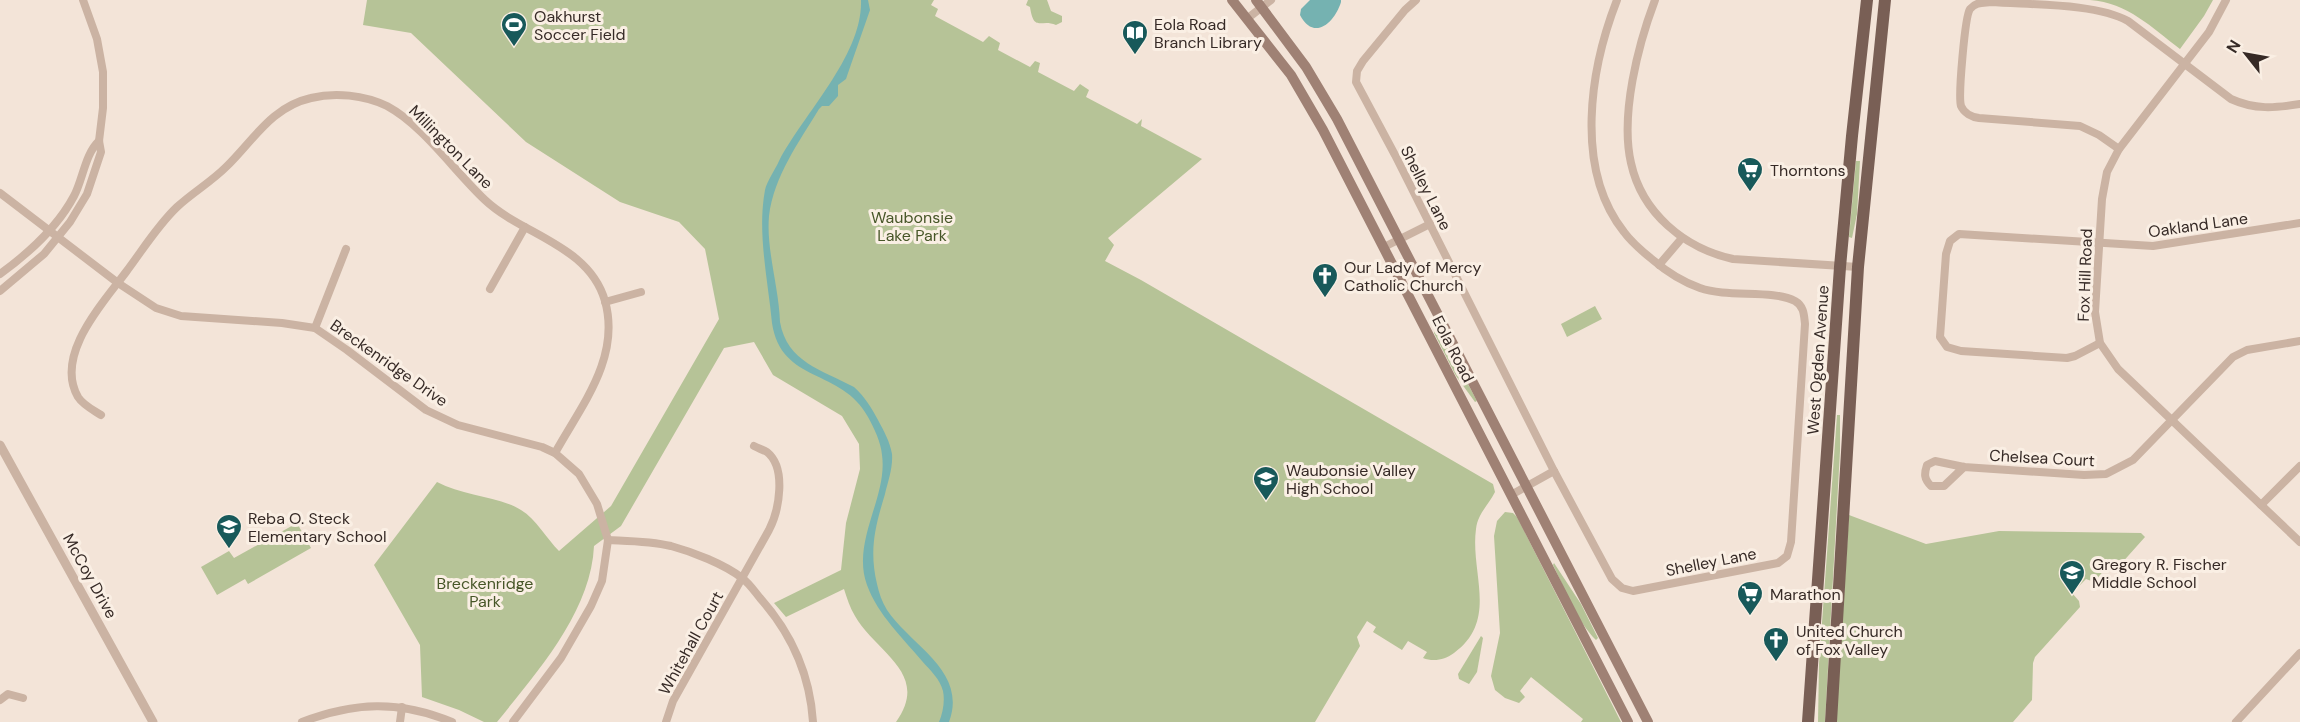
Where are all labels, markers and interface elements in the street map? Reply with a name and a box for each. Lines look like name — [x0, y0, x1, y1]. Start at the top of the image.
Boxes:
place label: Oakhurst Soccer Field — [534, 6, 625, 45]
sports icon: Oakhurst Soccer Field — [499, 10, 529, 48]
place label: Eola Road Branch Library — [1154, 14, 1262, 53]
library icon: Eola Road Branch Library — [1120, 18, 1150, 56]
north arrow — [2216, 24, 2276, 84]
text: N — [2222, 36, 2246, 57]
street label: Millington Lane — [404, 100, 498, 194]
street label: Shelley Lane — [1396, 142, 1456, 234]
supermarket icon: Thorntons — [1735, 155, 1765, 193]
place label: Thorntons — [1770, 160, 1846, 181]
park label: Waubonsie Lake Park — [871, 207, 953, 246]
street label: Oakland Lane — [2147, 208, 2249, 242]
street label: Fox Hill Road — [2073, 228, 2097, 322]
place label: Our Lady of Mercy Catholic Church — [1344, 257, 1482, 296]
church icon: Our Lady of Mercy Catholic Church — [1310, 261, 1340, 299]
street label: West Ogden Avenue — [1802, 285, 1834, 435]
street label: Eola Road — [1427, 312, 1479, 386]
street label: Breckenridge Drive — [326, 315, 452, 411]
street label: Chelsea Court — [1989, 445, 2095, 471]
place label: Waubonsie Valley High School — [1286, 460, 1416, 499]
school or university icon: Waubonsie Valley High School — [1251, 464, 1281, 502]
place label: Reba O. Steck Elementary School — [248, 508, 386, 547]
school or university icon: Reba O. Steck Elementary School — [214, 512, 244, 550]
street label: McCoy Drive — [58, 530, 122, 622]
street label: Shelley Lane — [1664, 543, 1758, 581]
place label: Gregory R. Fischer Middle School — [2092, 554, 2227, 593]
school or university icon: Gregory R. Fischer Middle School — [2057, 558, 2087, 596]
park label: Breckenridge Park — [437, 573, 533, 612]
supermarket icon: Marathon — [1735, 579, 1765, 617]
place label: Marathon — [1770, 584, 1841, 605]
street label: Whitehall Court — [654, 587, 728, 699]
place label: United Church of Fox Valley — [1796, 621, 1903, 660]
church icon: United Church of Fox Valley — [1761, 625, 1791, 663]

